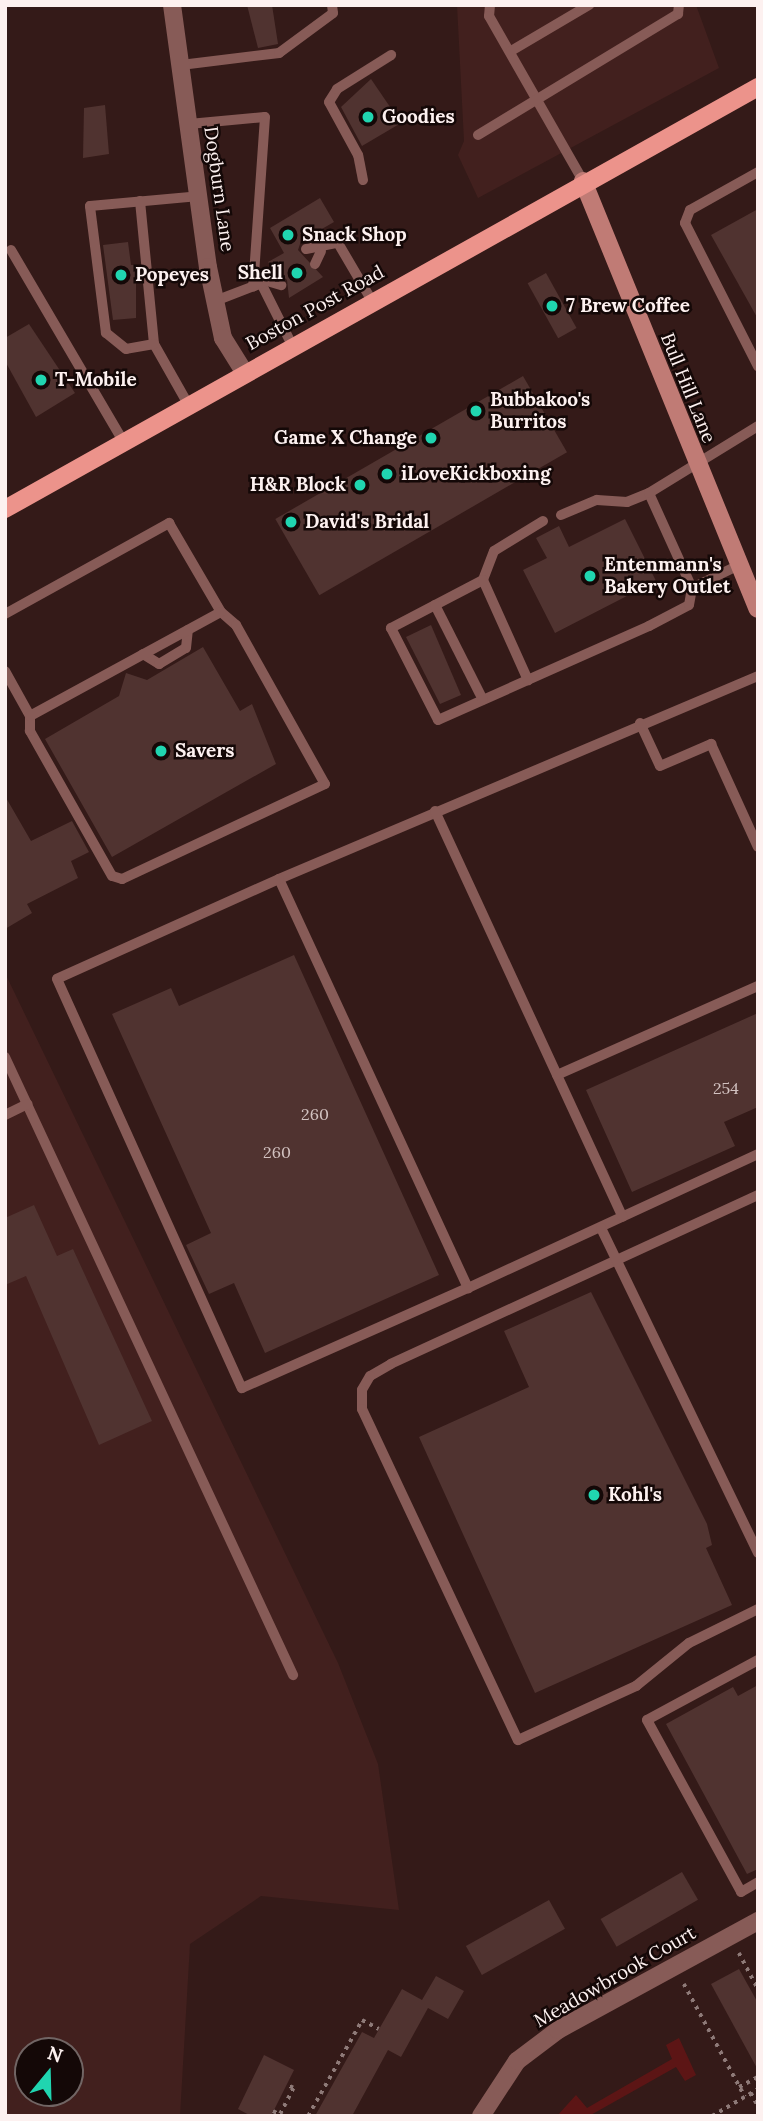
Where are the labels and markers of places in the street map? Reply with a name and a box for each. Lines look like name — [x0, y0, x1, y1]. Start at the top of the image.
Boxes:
place label: Goodies — [382, 106, 455, 128]
marker: Goodies — [360, 109, 376, 125]
place label: Snack Shop — [302, 224, 407, 246]
marker: Snack Shop — [280, 227, 296, 243]
place label: Shell — [238, 262, 283, 284]
place label: Popeyes — [135, 264, 209, 286]
marker: Shell — [289, 265, 305, 281]
marker: Popeyes — [113, 267, 129, 283]
place label: 7 Brew Coffee — [566, 295, 690, 317]
marker: 7 Brew Coffee — [544, 298, 560, 314]
place label: T-Mobile — [55, 369, 137, 391]
marker: T-Mobile — [33, 372, 49, 388]
place label: Bubbakoo's Burritos — [490, 389, 590, 433]
marker: Bubbakoo's Burritos — [468, 403, 484, 419]
place label: Game X Change — [274, 427, 417, 449]
marker: Game X Change — [423, 430, 439, 446]
place label: iLoveKickboxing — [401, 463, 551, 485]
marker: iLoveKickboxing — [379, 466, 395, 482]
place label: H&R Block — [250, 474, 346, 496]
marker: H&R Block — [352, 477, 368, 493]
place label: David's Bridal — [305, 511, 429, 533]
marker: David's Bridal — [283, 514, 299, 530]
place label: Entenmann's Bakery Outlet — [604, 554, 731, 598]
marker: Entenmann's Bakery Outlet — [582, 568, 598, 584]
place label: Savers — [175, 740, 235, 762]
marker: Savers — [153, 743, 169, 759]
place label: Kohl's — [608, 1484, 662, 1506]
marker: Kohl's — [586, 1487, 602, 1503]

